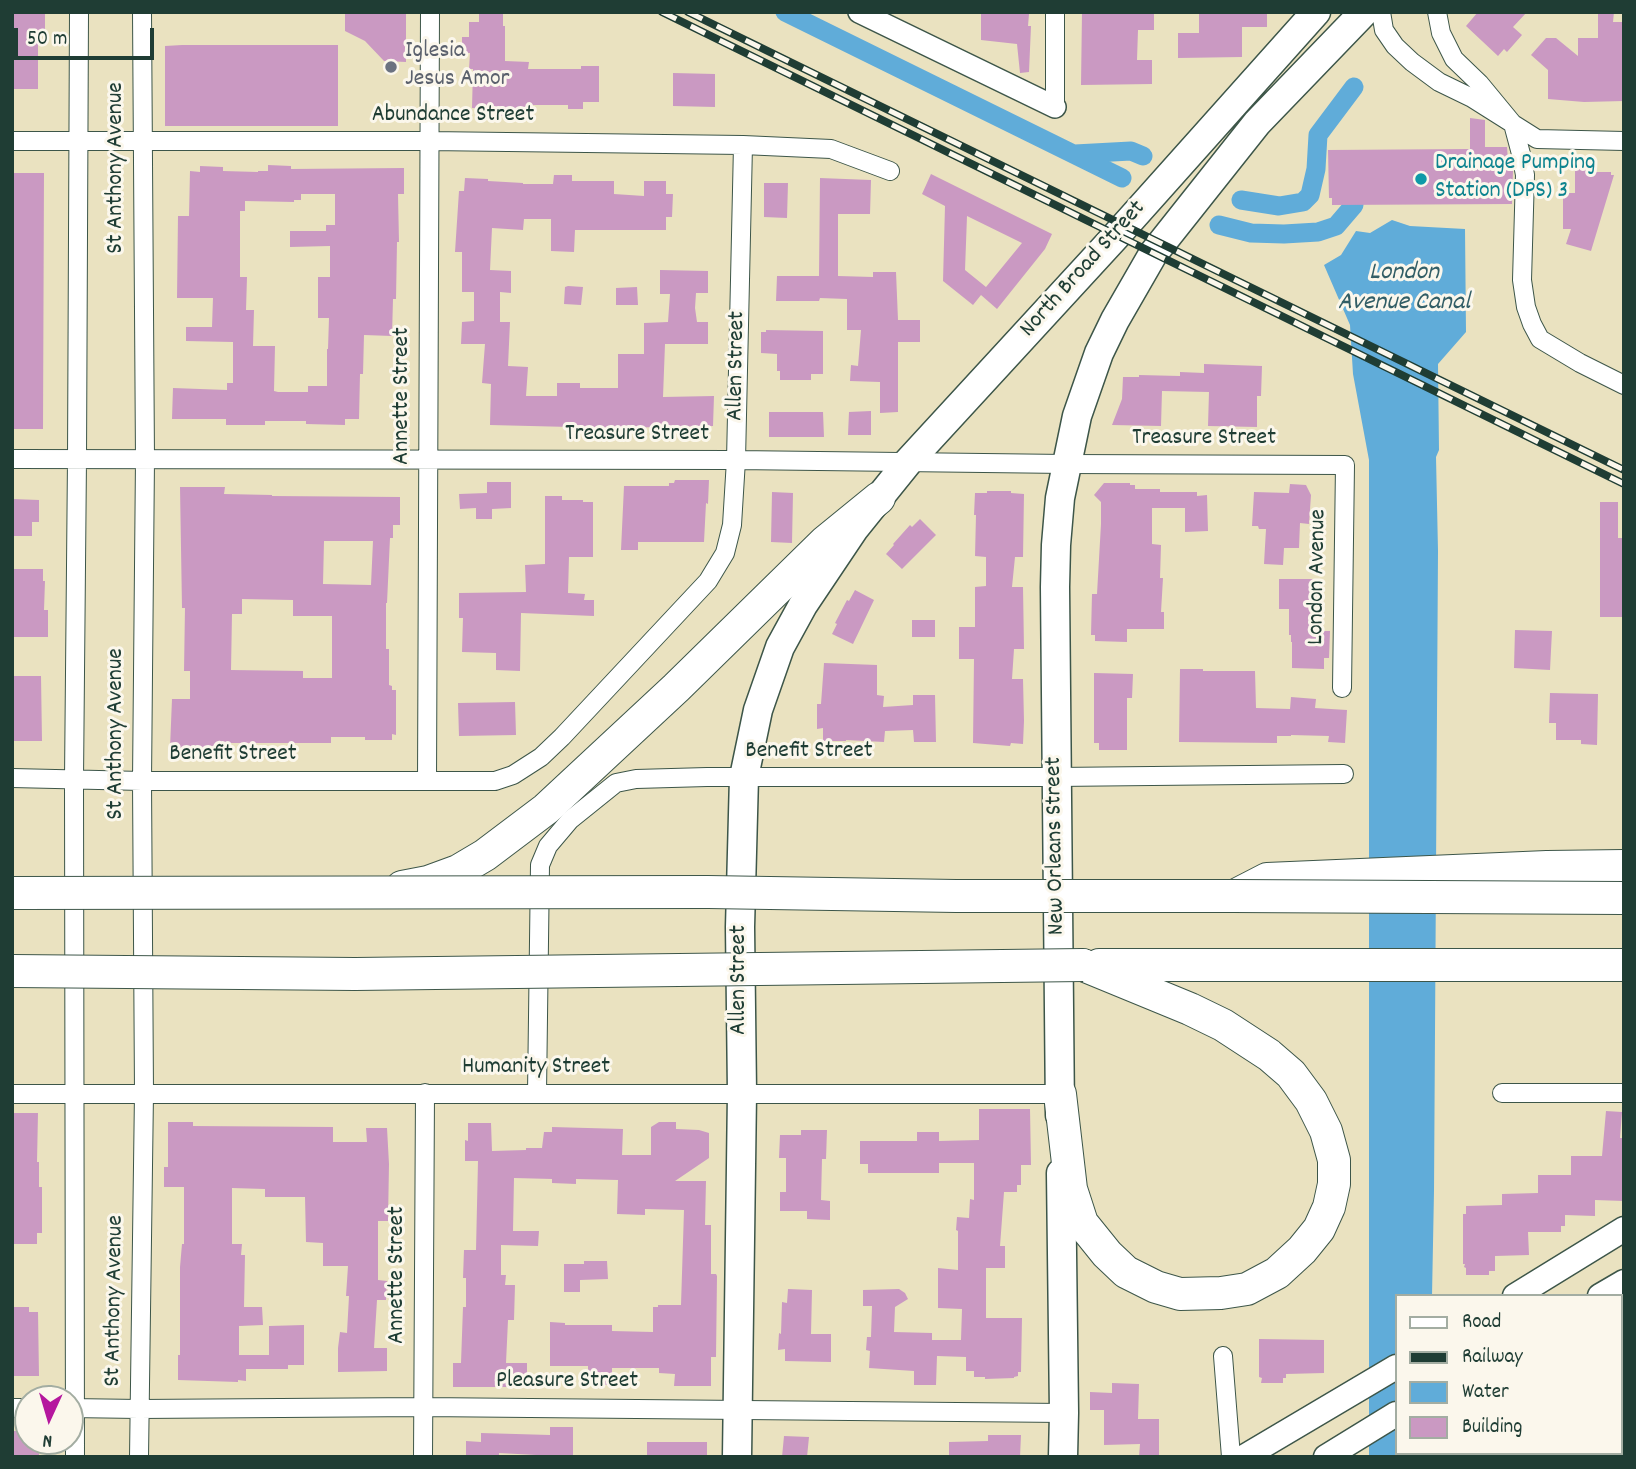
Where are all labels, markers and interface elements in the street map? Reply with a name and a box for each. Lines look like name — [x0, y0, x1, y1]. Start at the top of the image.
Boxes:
scale bar — [18, 14, 158, 58]
text: 50 m — [27, 25, 67, 55]
place label: Iglesia Jesus Amor — [405, 39, 510, 95]
marker: Iglesia Jesus Amor — [383, 59, 399, 75]
street label: St Anthony Avenue — [104, 82, 132, 254]
street label: Abundance Street — [372, 103, 534, 131]
place label: Drainage Pumping Station (DPS) 3 — [1435, 151, 1596, 207]
marker: Drainage Pumping Station (DPS) 3 — [1413, 171, 1429, 187]
street label: North Broad Street — [1015, 196, 1153, 344]
water label: London Avenue Canal — [1338, 258, 1470, 320]
street label: Allen Street — [723, 311, 753, 421]
street label: Annette Street — [390, 327, 418, 465]
street label: Treasure Street — [565, 422, 709, 450]
street label: Treasure Street — [1132, 426, 1276, 454]
street label: London Avenue — [1303, 509, 1335, 645]
street label: St Anthony Avenue — [104, 648, 132, 820]
street label: Benefit Street — [745, 739, 873, 767]
street label: Benefit Street — [169, 742, 297, 770]
street label: New Orleans Street — [1041, 756, 1073, 936]
street label: Allen Street — [727, 925, 755, 1035]
street label: Humanity Street — [462, 1055, 610, 1083]
street label: Annette Street — [385, 1206, 413, 1344]
street label: St Anthony Avenue — [100, 1215, 132, 1387]
legend — [1394, 1294, 1622, 1455]
text: Road — [1462, 1308, 1501, 1338]
text: Railway — [1462, 1343, 1523, 1373]
street label: Pleasure Street — [496, 1369, 638, 1397]
text: Water — [1462, 1378, 1509, 1408]
north arrow — [14, 1385, 84, 1455]
text: Building — [1462, 1413, 1522, 1443]
text: N — [42, 1426, 53, 1453]

